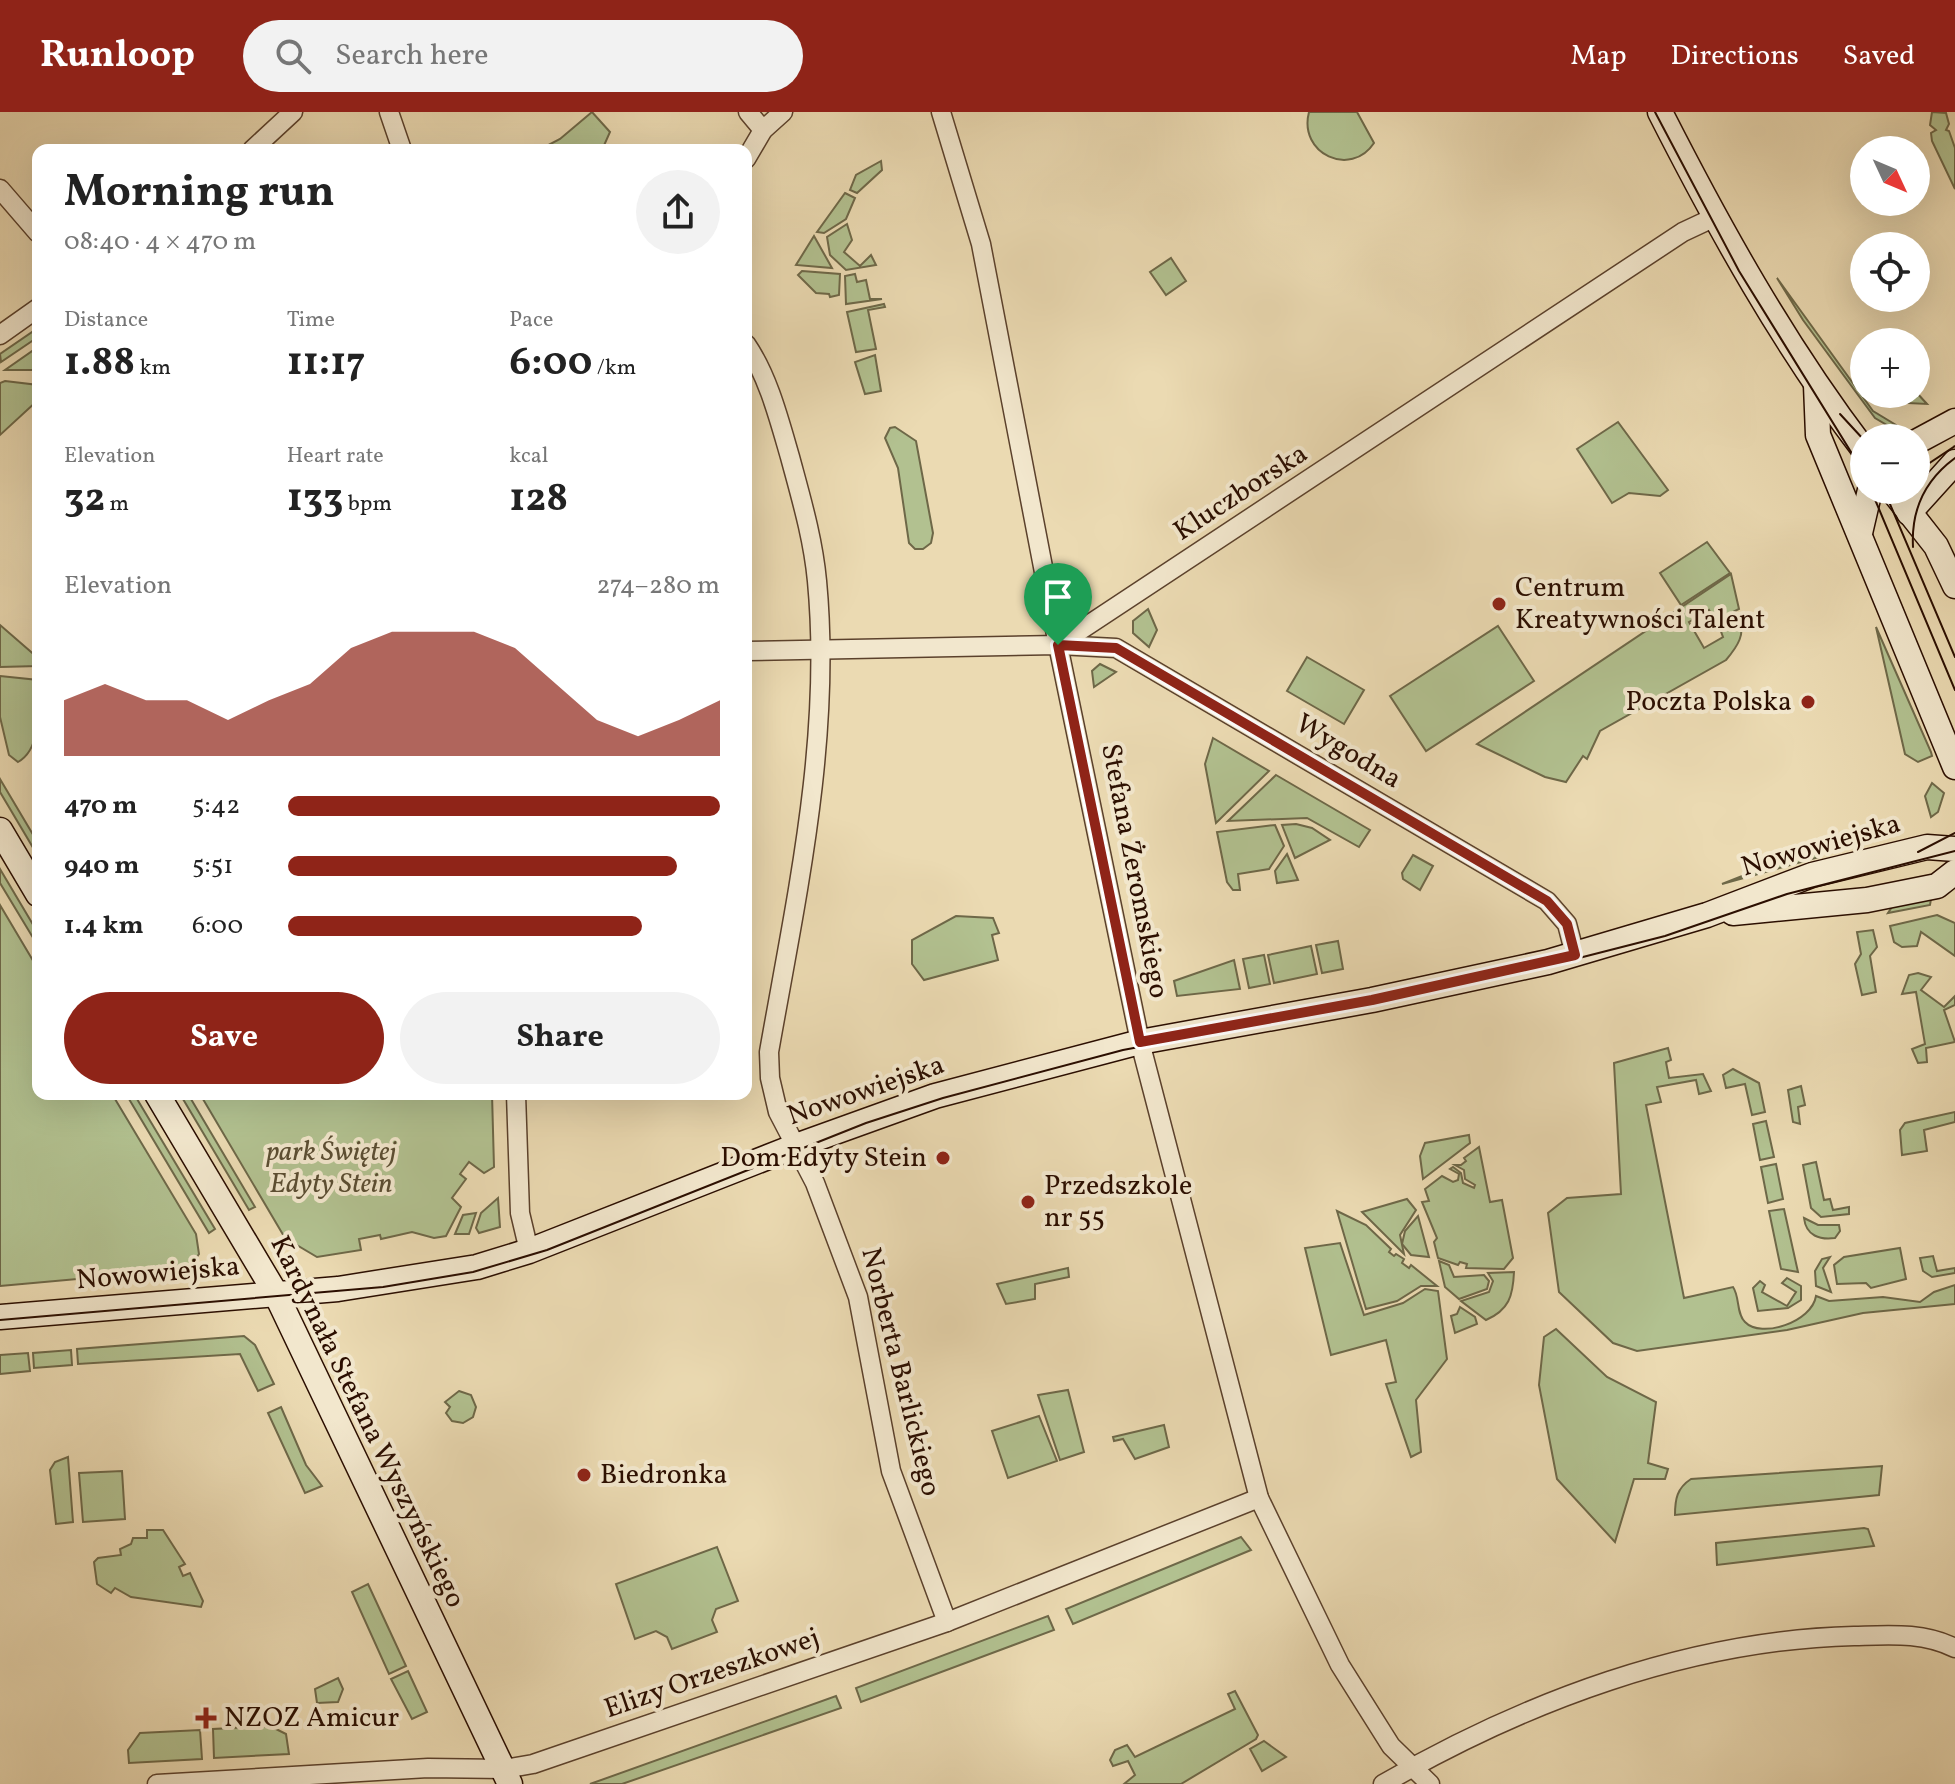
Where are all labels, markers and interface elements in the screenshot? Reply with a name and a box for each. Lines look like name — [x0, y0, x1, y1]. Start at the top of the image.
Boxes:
search box — [243, 20, 803, 92]
text: Runloop — [40, 30, 195, 83]
icon: search — [271, 34, 315, 78]
text: Search here — [335, 35, 489, 77]
text: Map — [1571, 37, 1627, 76]
text: Directions — [1671, 37, 1799, 76]
text: Saved — [1843, 37, 1915, 76]
north arrow — [1850, 136, 1930, 216]
map controls — [1850, 136, 1930, 504]
text: Morning run — [64, 163, 335, 224]
button: share — [636, 170, 720, 254]
text: 08:40 · 4 × 470 m — [64, 224, 256, 260]
button: locate — [1850, 232, 1930, 312]
text: Distance — [64, 305, 148, 336]
text: Time — [287, 305, 335, 336]
text: Pace — [509, 305, 553, 336]
button: + — [1850, 328, 1930, 408]
text: 1.88 — [64, 336, 135, 392]
text: 11:17 — [287, 336, 365, 392]
text: 6:00 — [509, 336, 592, 392]
text: km — [135, 353, 171, 384]
text: /km — [592, 353, 636, 384]
button: − — [1850, 424, 1930, 504]
street label: Kluczborska — [1166, 435, 1316, 551]
text: Elevation — [64, 441, 155, 472]
text: Heart rate — [287, 441, 384, 472]
text: kcal — [509, 441, 548, 472]
text: 32 — [64, 472, 105, 528]
text: 133 — [287, 472, 343, 528]
text: 128 — [509, 472, 568, 528]
text: m — [105, 489, 129, 520]
text: bpm — [343, 489, 392, 520]
pin — [1024, 563, 1092, 645]
text: Elevation — [64, 568, 172, 604]
text: 274–280 m — [596, 568, 720, 604]
place label: Centrum Kreatywności Talent — [1515, 569, 1765, 640]
icon: arrive — [1036, 575, 1080, 619]
marker: Centrum Kreatywności Talent — [1490, 595, 1508, 613]
place label: Poczta Polska — [1626, 683, 1792, 722]
marker: Poczta Polska — [1799, 693, 1817, 711]
street label: Wygodna — [1287, 705, 1409, 799]
street label: Stefana Żeromskiego — [1090, 740, 1178, 1002]
text: 470 m — [64, 788, 137, 824]
text: 5:42 — [192, 788, 240, 824]
street label: Nowowiejska — [1737, 805, 1905, 887]
text: 940 m — [64, 848, 140, 884]
text: 5:51 — [192, 848, 233, 884]
text: 1.4 km — [64, 908, 144, 944]
text: 6:00 — [192, 908, 243, 944]
button: Save — [64, 992, 384, 1084]
button: Share — [400, 992, 720, 1084]
street label: Nowowiejska — [782, 1046, 950, 1136]
park label: park Świętej Edyty Stein — [266, 1133, 398, 1204]
place label: Dom Edyty Stein — [720, 1139, 927, 1178]
marker: Dom Edyty Stein — [934, 1149, 952, 1167]
place label: Przedszkole nr 55 — [1044, 1167, 1192, 1238]
marker: Przedszkole nr 55 — [1019, 1193, 1037, 1211]
street label: Kardynała Stefana Wyszyńskiego — [260, 1229, 474, 1615]
street label: Norberta Barlickiego — [850, 1244, 950, 1500]
street label: Nowowiejska — [75, 1247, 241, 1301]
place label: Biedronka — [600, 1456, 728, 1495]
marker: Biedronka — [575, 1466, 593, 1484]
street label: Elizy Orzeszkowej — [599, 1619, 825, 1729]
place label: NZOZ Amicur — [224, 1699, 399, 1738]
marker: NZOZ Amicur — [195, 1707, 217, 1729]

